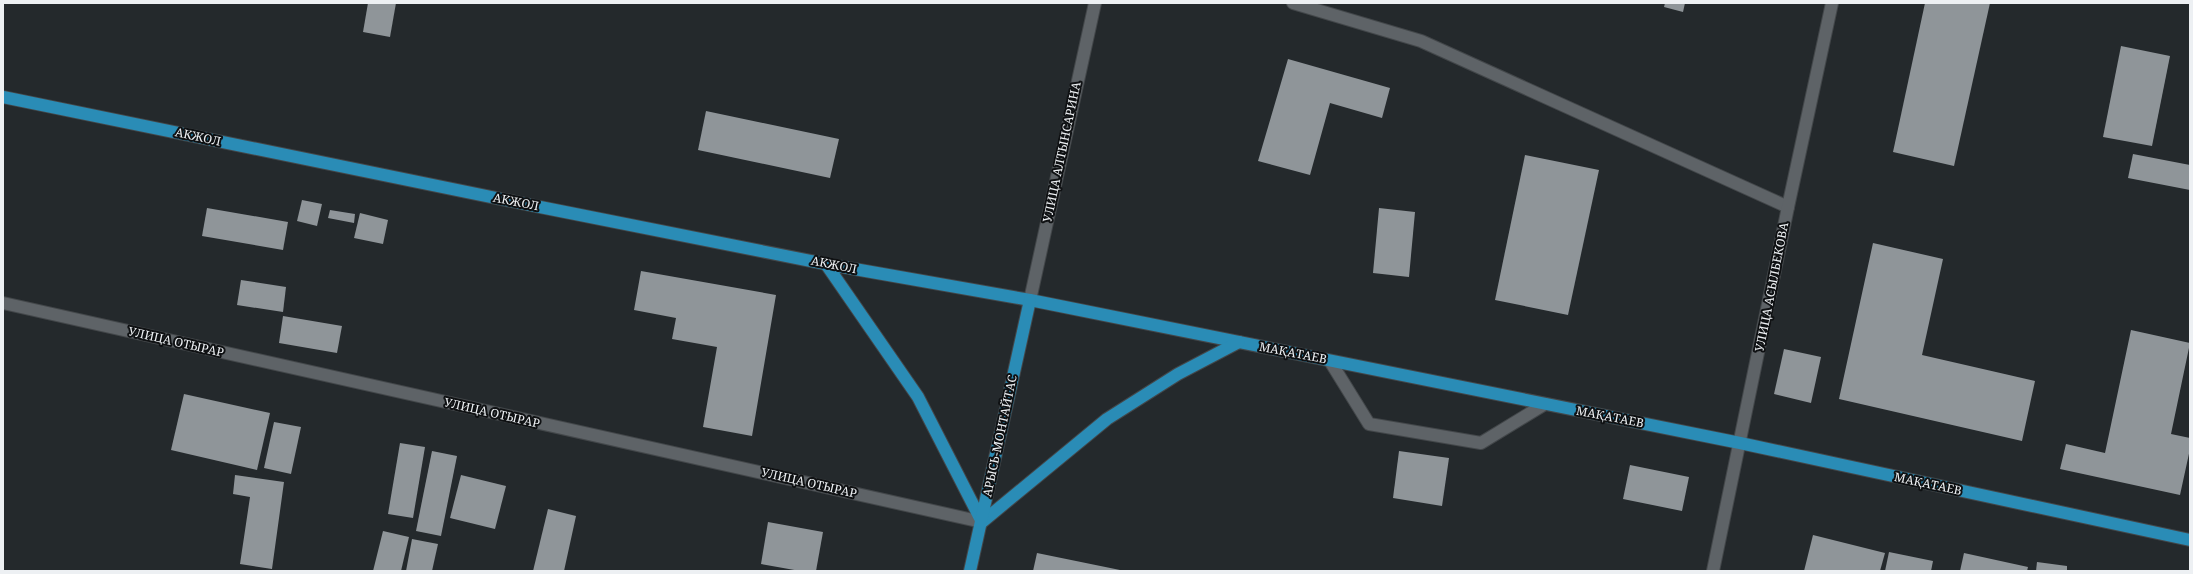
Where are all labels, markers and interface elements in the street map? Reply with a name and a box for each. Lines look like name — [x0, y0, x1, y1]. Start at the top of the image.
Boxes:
street label: УЛИЦА АЛТЫНСАРИНА — [1038, 79, 1085, 224]
street label: АКЖОЛ — [174, 123, 223, 150]
street label: АКЖОЛ — [492, 189, 541, 214]
street label: УЛИЦА АСЫЛБЕКОВА — [1751, 220, 1793, 353]
street label: АКЖОЛ — [810, 252, 859, 277]
street label: УЛИЦА ОТЫРАР — [127, 322, 226, 361]
street label: МАҚАТАЕВ — [1258, 338, 1329, 367]
street label: АРЫСЬ-МОНТАЙТАС — [978, 373, 1021, 498]
street label: УЛИЦА ОТЫРАР — [443, 393, 542, 432]
street label: МАҚАТАЕВ — [1575, 402, 1646, 431]
street label: УЛИЦА ОТЫРАР — [760, 463, 859, 502]
street label: МАҚАТАЕВ — [1893, 468, 1964, 499]

